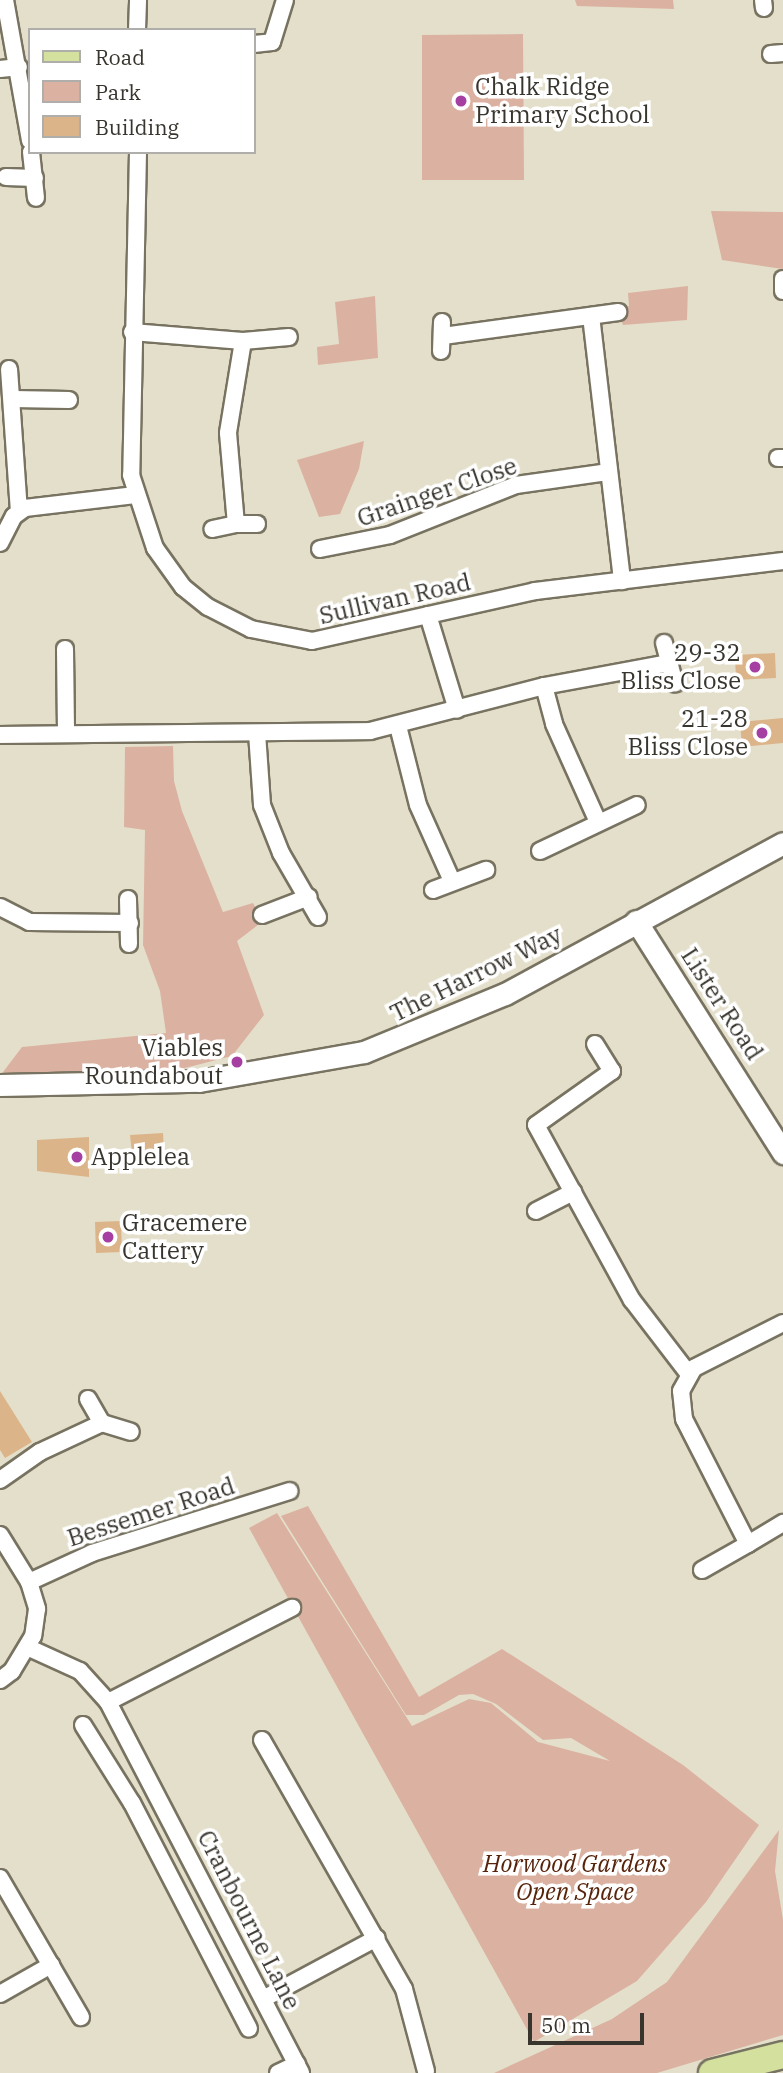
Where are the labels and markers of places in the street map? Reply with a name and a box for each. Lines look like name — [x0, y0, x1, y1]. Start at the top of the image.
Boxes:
place label: Chalk Ridge Primary School — [475, 73, 650, 129]
marker: Chalk Ridge Primary School — [453, 93, 469, 109]
place label: 29-32 Bliss Close — [620, 639, 741, 695]
marker: 29-32 Bliss Close — [747, 659, 763, 675]
place label: 21-28 Bliss Close — [627, 705, 748, 761]
marker: 21-28 Bliss Close — [754, 725, 770, 741]
place label: Viables Roundabout — [85, 1034, 223, 1090]
marker: Viables Roundabout — [229, 1054, 245, 1070]
place label: Applelea — [91, 1143, 190, 1171]
marker: Applelea — [69, 1149, 85, 1165]
place label: Gracemere Cattery — [122, 1209, 247, 1265]
marker: Gracemere Cattery — [100, 1229, 116, 1245]

